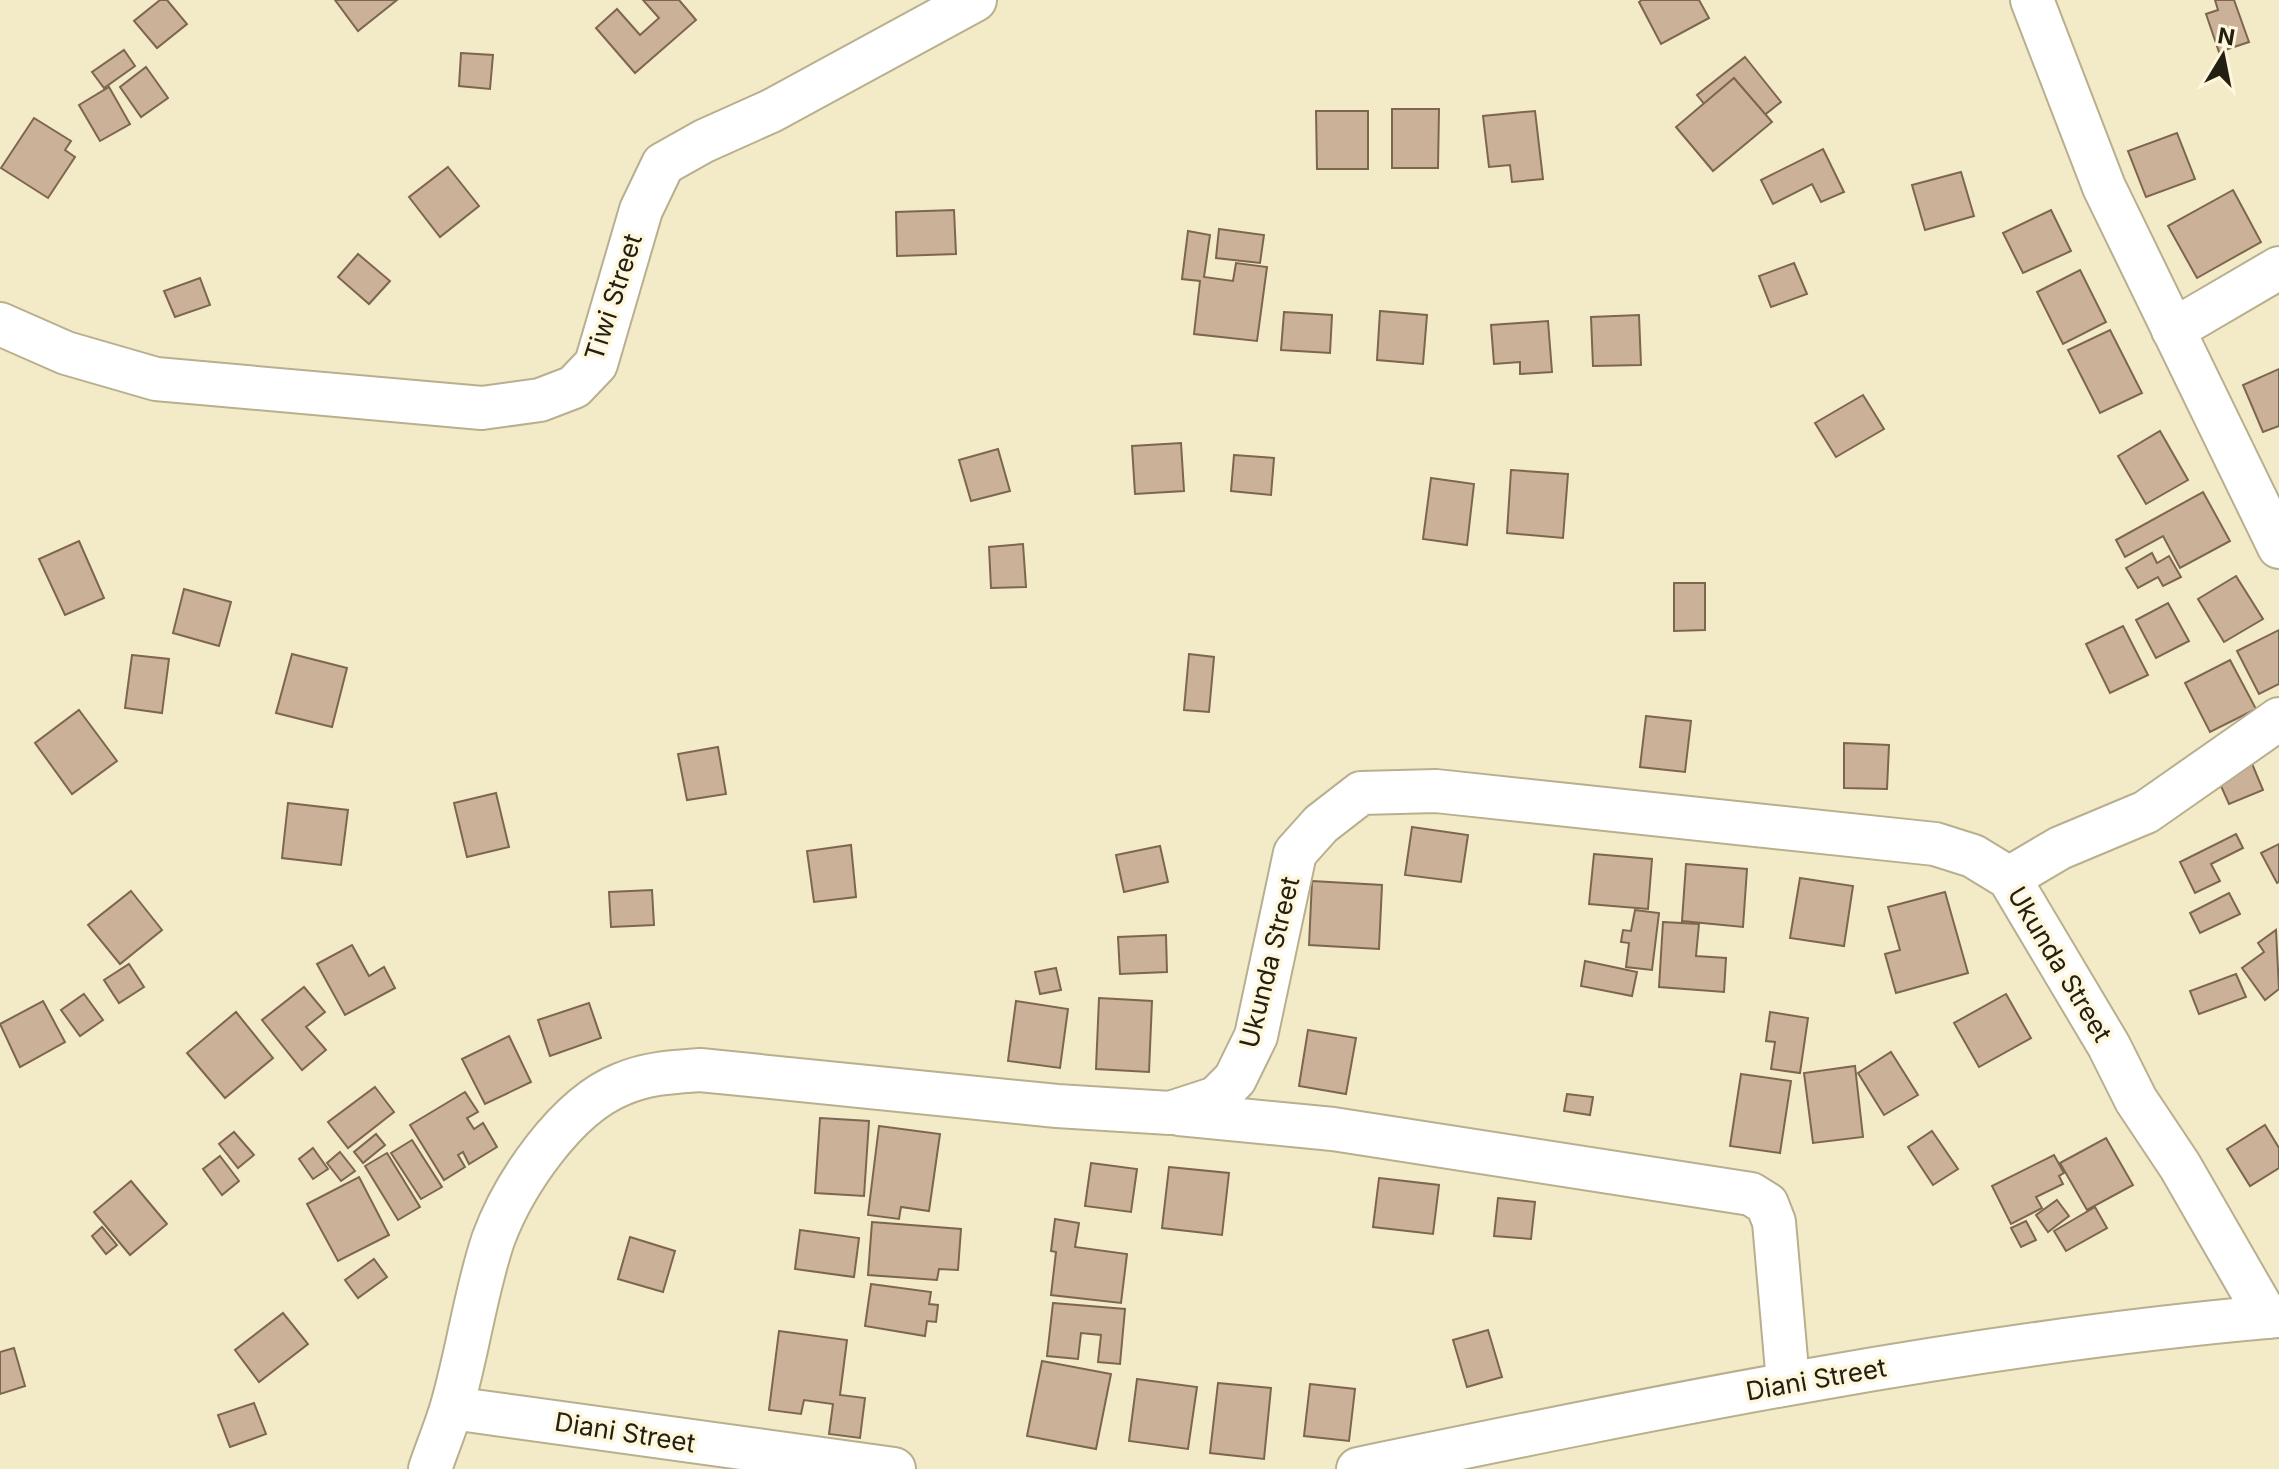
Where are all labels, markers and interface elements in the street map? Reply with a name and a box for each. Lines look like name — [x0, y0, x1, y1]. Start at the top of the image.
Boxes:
north arrow — [2183, 16, 2263, 96]
text: N — [2216, 22, 2237, 51]
street label: Tiwi Street — [578, 230, 648, 364]
street label: Ukunda Street — [1233, 873, 1305, 1051]
street label: Ukunda Street — [2002, 881, 2118, 1047]
street label: Diani Street — [1743, 1351, 1889, 1407]
street label: Diani Street — [552, 1406, 698, 1458]

